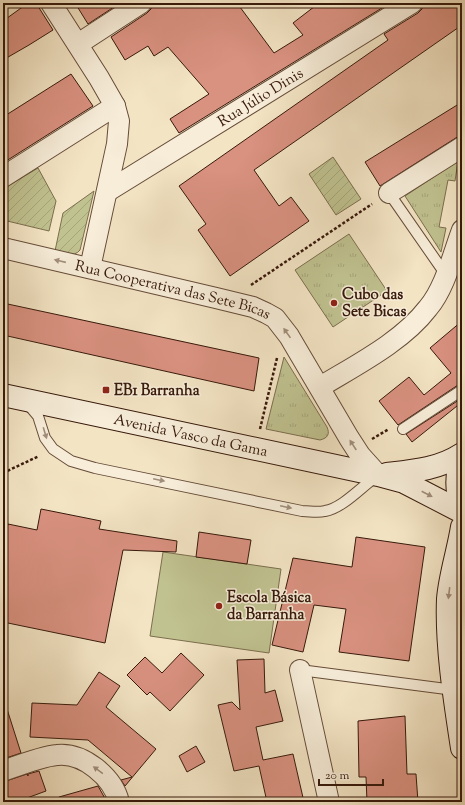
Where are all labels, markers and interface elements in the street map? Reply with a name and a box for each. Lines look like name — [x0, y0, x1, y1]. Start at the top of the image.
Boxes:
street label: Rua Júlio Dinis — [214, 64, 308, 133]
street label: Rua Cooperativa das Sete Bicas — [73, 256, 274, 326]
one-way arrow — [54, 258, 66, 264]
place label: Cubo das Sete Bicas — [342, 285, 407, 323]
marker: Cubo das Sete Bicas — [329, 298, 339, 308]
one-way arrow — [283, 328, 291, 338]
place label: EB1 Barranha — [114, 381, 200, 402]
marker: EB1 Barranha — [101, 385, 111, 395]
street label: Avenida Vasco da Gama — [112, 410, 269, 463]
one-way arrow — [42, 427, 48, 439]
one-way arrow — [350, 439, 357, 450]
one-way arrow — [153, 478, 165, 484]
one-way arrow — [422, 490, 433, 497]
one-way arrow — [280, 505, 292, 511]
one-way arrow — [446, 587, 452, 599]
place label: Escola Básica da Barranha — [227, 588, 311, 626]
marker: Escola Básica da Barranha — [214, 601, 224, 611]
scale bar — [319, 761, 383, 787]
one-way arrow — [93, 766, 103, 774]
text: 20 m — [325, 767, 350, 785]

